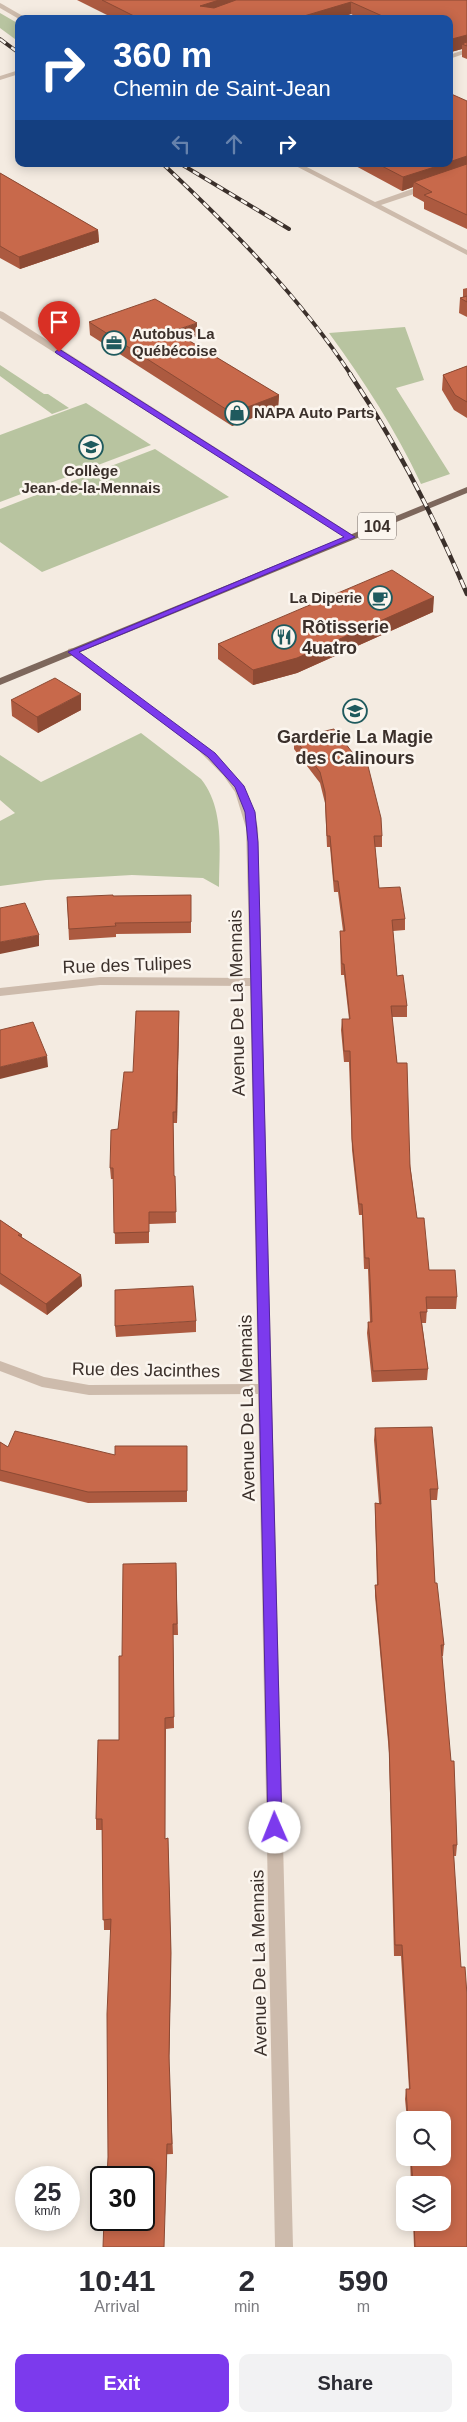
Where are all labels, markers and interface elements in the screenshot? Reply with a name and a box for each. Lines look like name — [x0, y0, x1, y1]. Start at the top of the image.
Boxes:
icon: right — [30, 35, 95, 100]
text: 360 m — [113, 35, 212, 74]
text: Chemin de Saint-Jean — [113, 76, 331, 101]
icon: left — [167, 130, 195, 158]
icon: ahead — [220, 130, 248, 158]
icon: right — [273, 130, 301, 158]
pin — [38, 301, 80, 352]
icon: arrive — [45, 308, 73, 336]
place label: Autobus La Québécoise — [132, 325, 217, 359]
office icon: Autobus La Québécoise — [101, 330, 127, 356]
shop icon: NAPA Auto Parts — [224, 400, 250, 426]
place label: NAPA Auto Parts — [254, 404, 374, 421]
school or university icon: Collège Jean-de-la-Mennais — [78, 434, 104, 460]
place label: Collège Jean-de-la-Mennais — [21, 462, 161, 496]
road number: 104 — [358, 512, 396, 540]
cafe icon: La Diperie — [367, 585, 393, 611]
place label: La Diperie — [289, 589, 362, 606]
place label: Rôtisserie 4uatro — [302, 617, 389, 658]
restaurant icon: Rôtisserie 4uatro — [271, 624, 297, 650]
school or university icon: Garderie La Magie des Calinours — [342, 698, 368, 724]
place label: Garderie La Magie des Calinours — [277, 727, 433, 768]
street label: Avenue De La Mennais — [225, 909, 249, 1097]
street label: Rue des Tulipes — [62, 953, 192, 977]
street label: Avenue De La Mennais — [235, 1314, 259, 1502]
street label: Rue des Jacinthes — [72, 1359, 220, 1381]
position arrow — [248, 1801, 300, 1853]
street label: Avenue De La Mennais — [247, 1869, 271, 2057]
map controls — [396, 2111, 451, 2231]
button: search — [396, 2111, 451, 2166]
speed limit sign: 30 — [90, 2166, 155, 2231]
button: layers — [396, 2176, 451, 2231]
text: 25 — [34, 2178, 61, 2206]
text: km/h — [34, 2204, 61, 2218]
text: 10:41 — [79, 2264, 155, 2297]
text: 2 — [238, 2264, 255, 2297]
text: 590 — [338, 2264, 388, 2297]
text: Arrival — [94, 2298, 140, 2315]
text: min — [234, 2298, 260, 2315]
text: m — [357, 2298, 370, 2315]
button: Exit — [15, 2354, 229, 2412]
button: Share — [239, 2354, 452, 2412]

